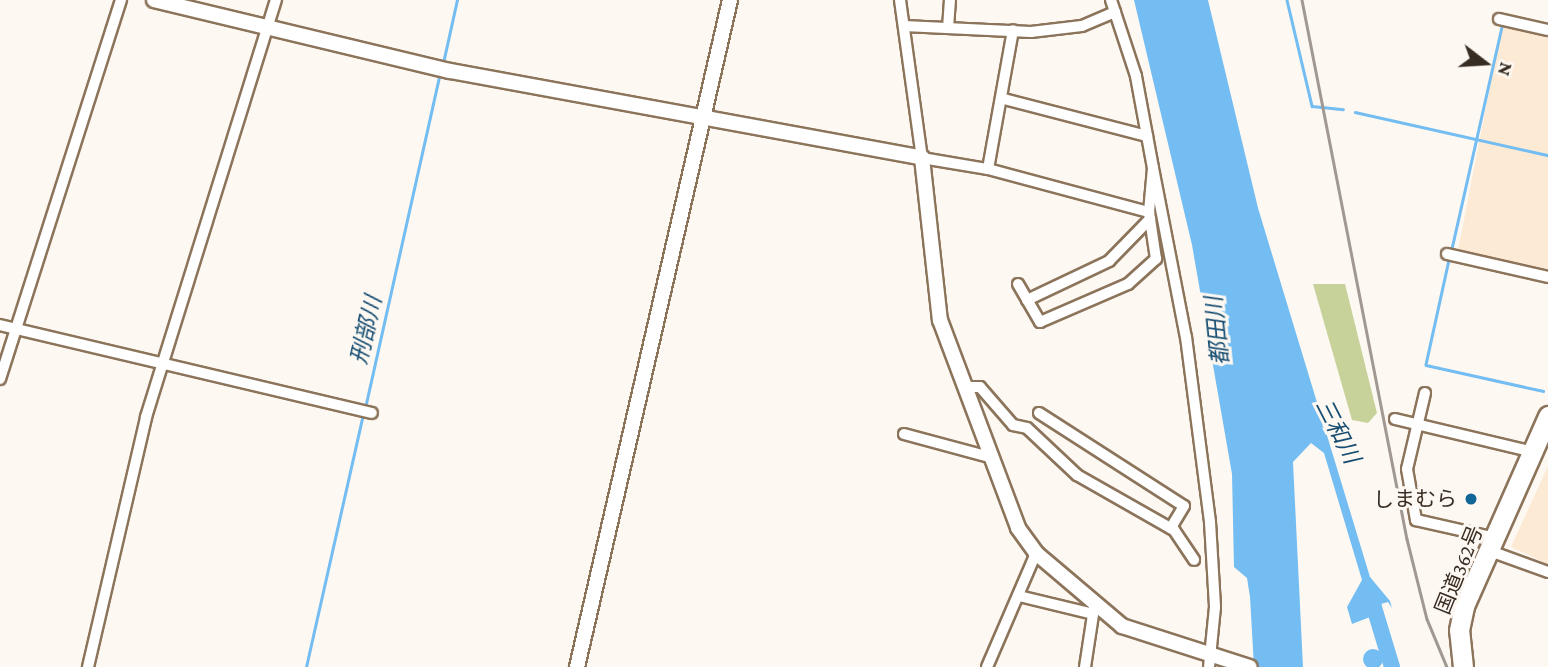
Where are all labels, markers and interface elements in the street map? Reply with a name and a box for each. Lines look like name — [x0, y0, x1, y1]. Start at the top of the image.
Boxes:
north arrow — [1450, 28, 1520, 98]
text: N — [1494, 60, 1517, 79]
water label: 刑部川 — [345, 293, 387, 367]
water label: 都田川 — [1200, 295, 1234, 367]
water label: 三和川 — [1310, 394, 1366, 468]
place label: しまむら — [1373, 486, 1457, 512]
marker: しまむら — [1463, 491, 1479, 507]
street label: 国道362号 — [1430, 522, 1488, 618]

